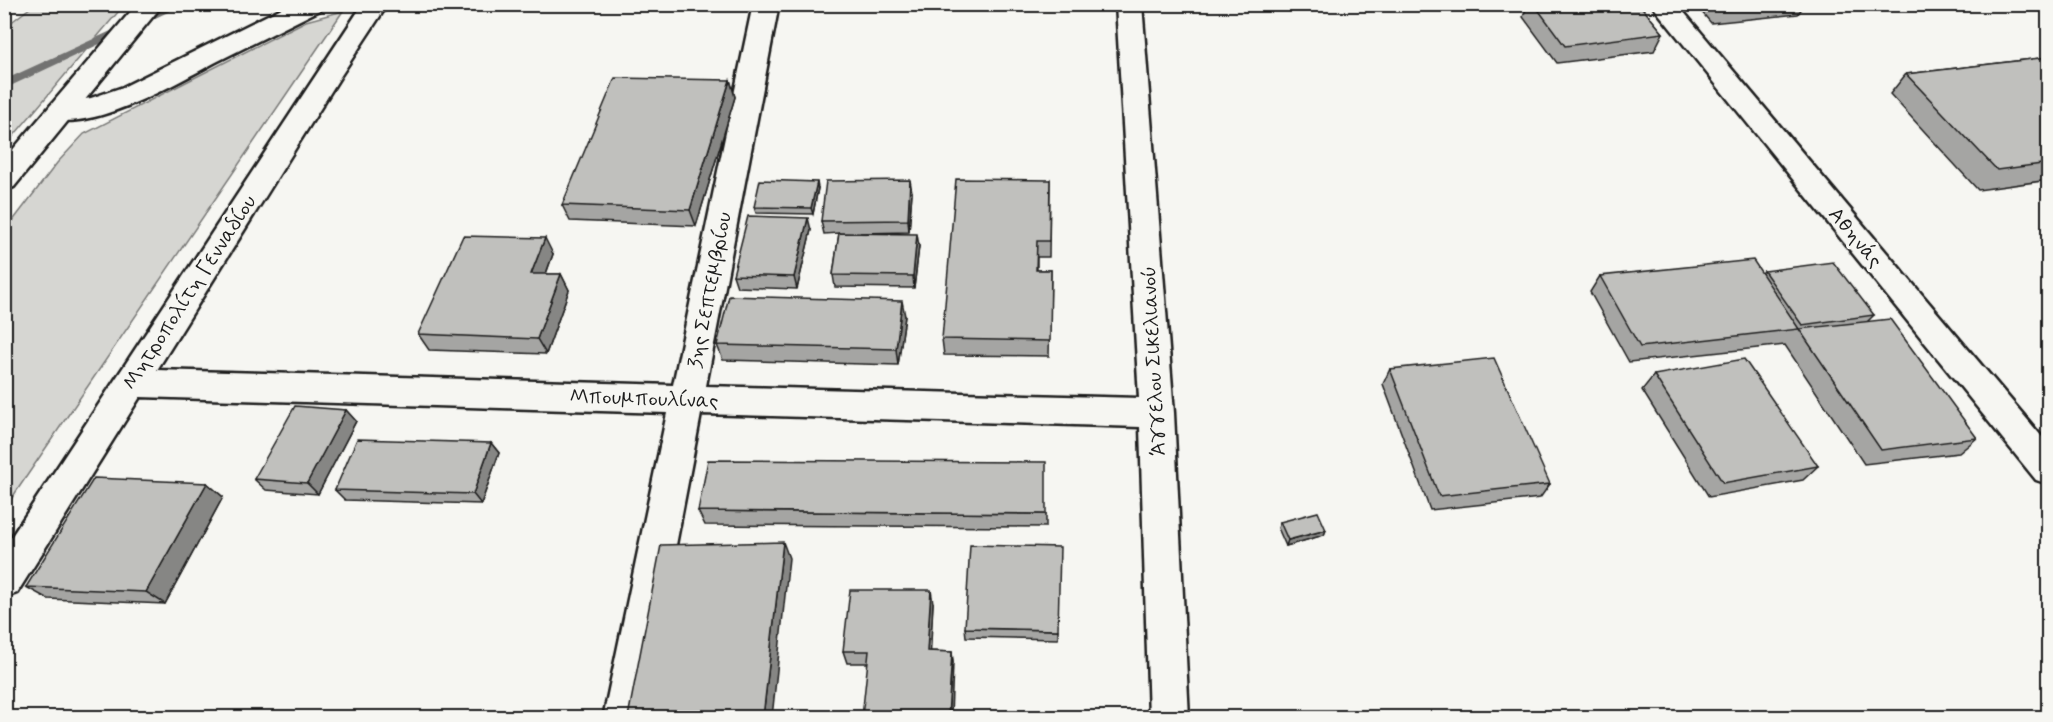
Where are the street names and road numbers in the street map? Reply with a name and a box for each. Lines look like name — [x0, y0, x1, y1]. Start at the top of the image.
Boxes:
street label: Μητροπολίτη Γενναδίου — [116, 190, 263, 395]
street label: Αθηνάς — [1822, 201, 1889, 274]
street label: 3ης Σεπτεμβρίου — [681, 210, 739, 371]
street label: Άγγελου Σικελιανού — [1135, 265, 1173, 457]
street label: Μπουμπουλίνας — [569, 382, 719, 416]

